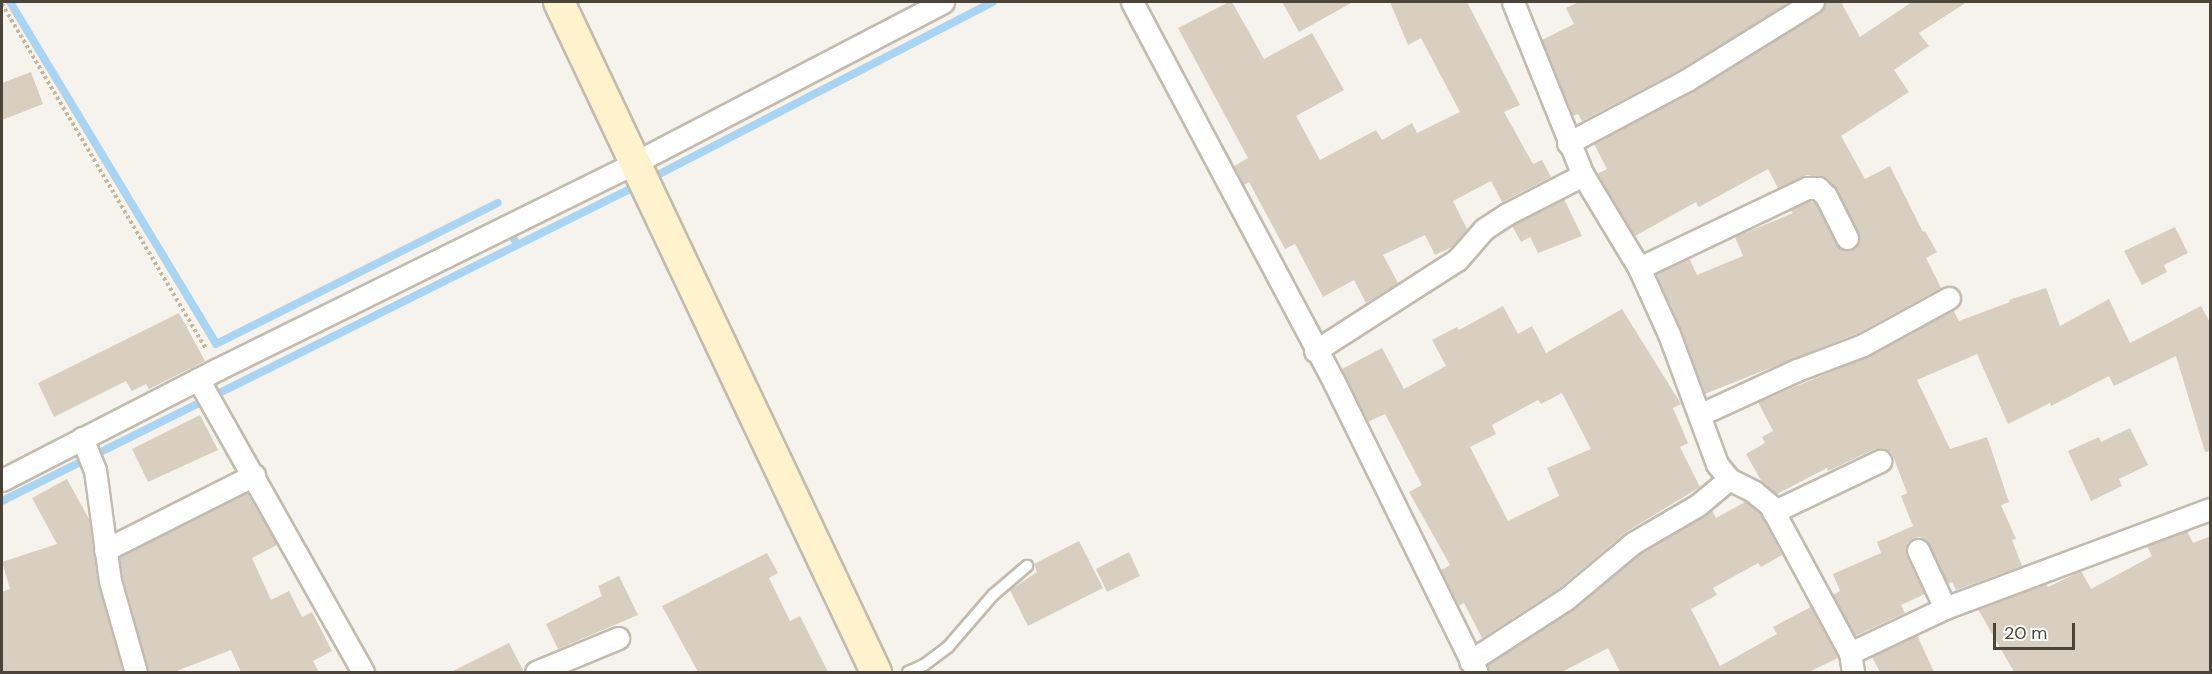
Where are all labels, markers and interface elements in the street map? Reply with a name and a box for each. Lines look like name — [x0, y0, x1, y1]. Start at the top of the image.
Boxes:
scale bar — [1996, 611, 2078, 649]
text: 20 m — [2004, 621, 2047, 645]

